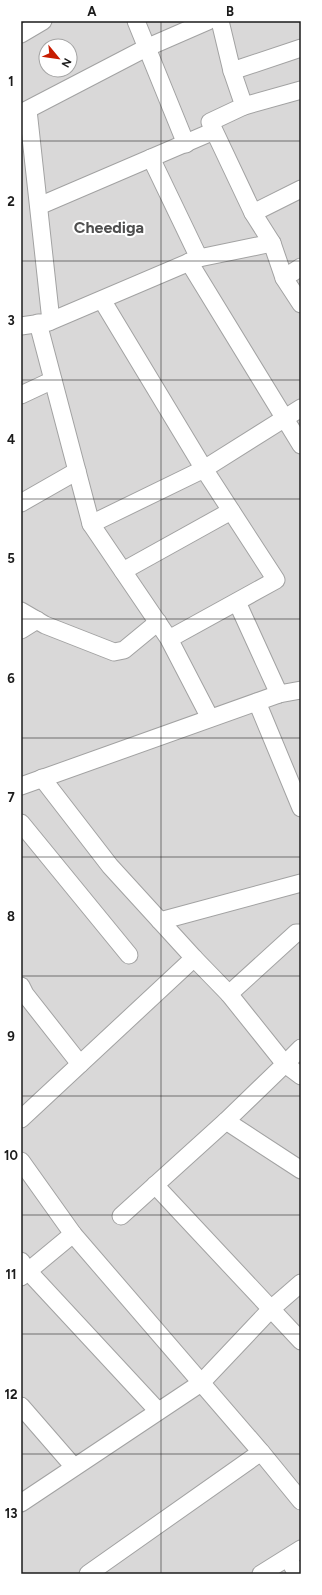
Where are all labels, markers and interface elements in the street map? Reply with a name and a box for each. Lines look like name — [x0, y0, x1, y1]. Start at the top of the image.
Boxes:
text: A — [87, 4, 97, 19]
text: B — [226, 4, 234, 19]
north arrow — [38, 38, 78, 78]
text: N — [59, 56, 74, 69]
text: 1 — [8, 74, 14, 89]
text: 2 — [7, 194, 15, 209]
district label: Cheediga — [74, 218, 144, 237]
text: 3 — [7, 313, 15, 328]
text: 4 — [7, 432, 15, 447]
text: 5 — [7, 551, 15, 566]
text: 6 — [7, 671, 15, 686]
text: 7 — [7, 790, 15, 805]
text: 8 — [7, 909, 15, 924]
text: 9 — [7, 1029, 15, 1044]
text: 10 — [4, 1148, 18, 1163]
text: 11 — [6, 1267, 16, 1282]
text: 12 — [4, 1387, 18, 1402]
text: 13 — [5, 1506, 17, 1521]

